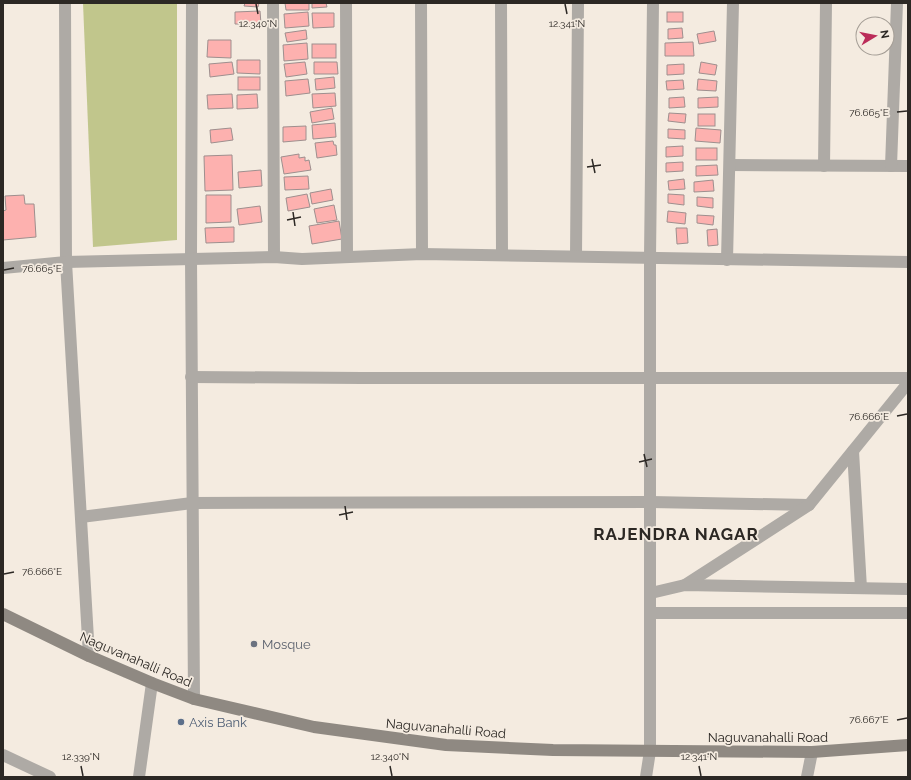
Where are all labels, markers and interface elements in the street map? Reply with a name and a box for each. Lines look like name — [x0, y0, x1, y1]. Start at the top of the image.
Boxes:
north arrow — [855, 16, 895, 56]
text: 12.340°N — [239, 18, 277, 29]
text: 12.341°N — [549, 18, 585, 29]
text: N — [877, 29, 891, 40]
text: 76.665°E — [849, 107, 889, 118]
text: 76.665°E — [22, 263, 62, 274]
text: 76.666°E — [849, 411, 889, 422]
district label: RAJENDRA NAGAR — [593, 524, 759, 544]
text: 76.666°E — [22, 566, 62, 577]
street label: Naguvanahalli Road — [77, 629, 194, 690]
place label: Mosque — [262, 637, 311, 652]
marker: Mosque — [249, 639, 259, 649]
text: 76.667°E — [849, 714, 889, 725]
place label: Axis Bank — [189, 715, 247, 730]
street label: Naguvanahalli Road — [385, 716, 507, 741]
marker: Axis Bank — [176, 717, 186, 727]
street label: Naguvanahalli Road — [708, 730, 828, 745]
text: 12.339°N — [62, 751, 100, 762]
text: 12.340°N — [371, 751, 409, 762]
text: 12.341°N — [681, 751, 717, 762]

